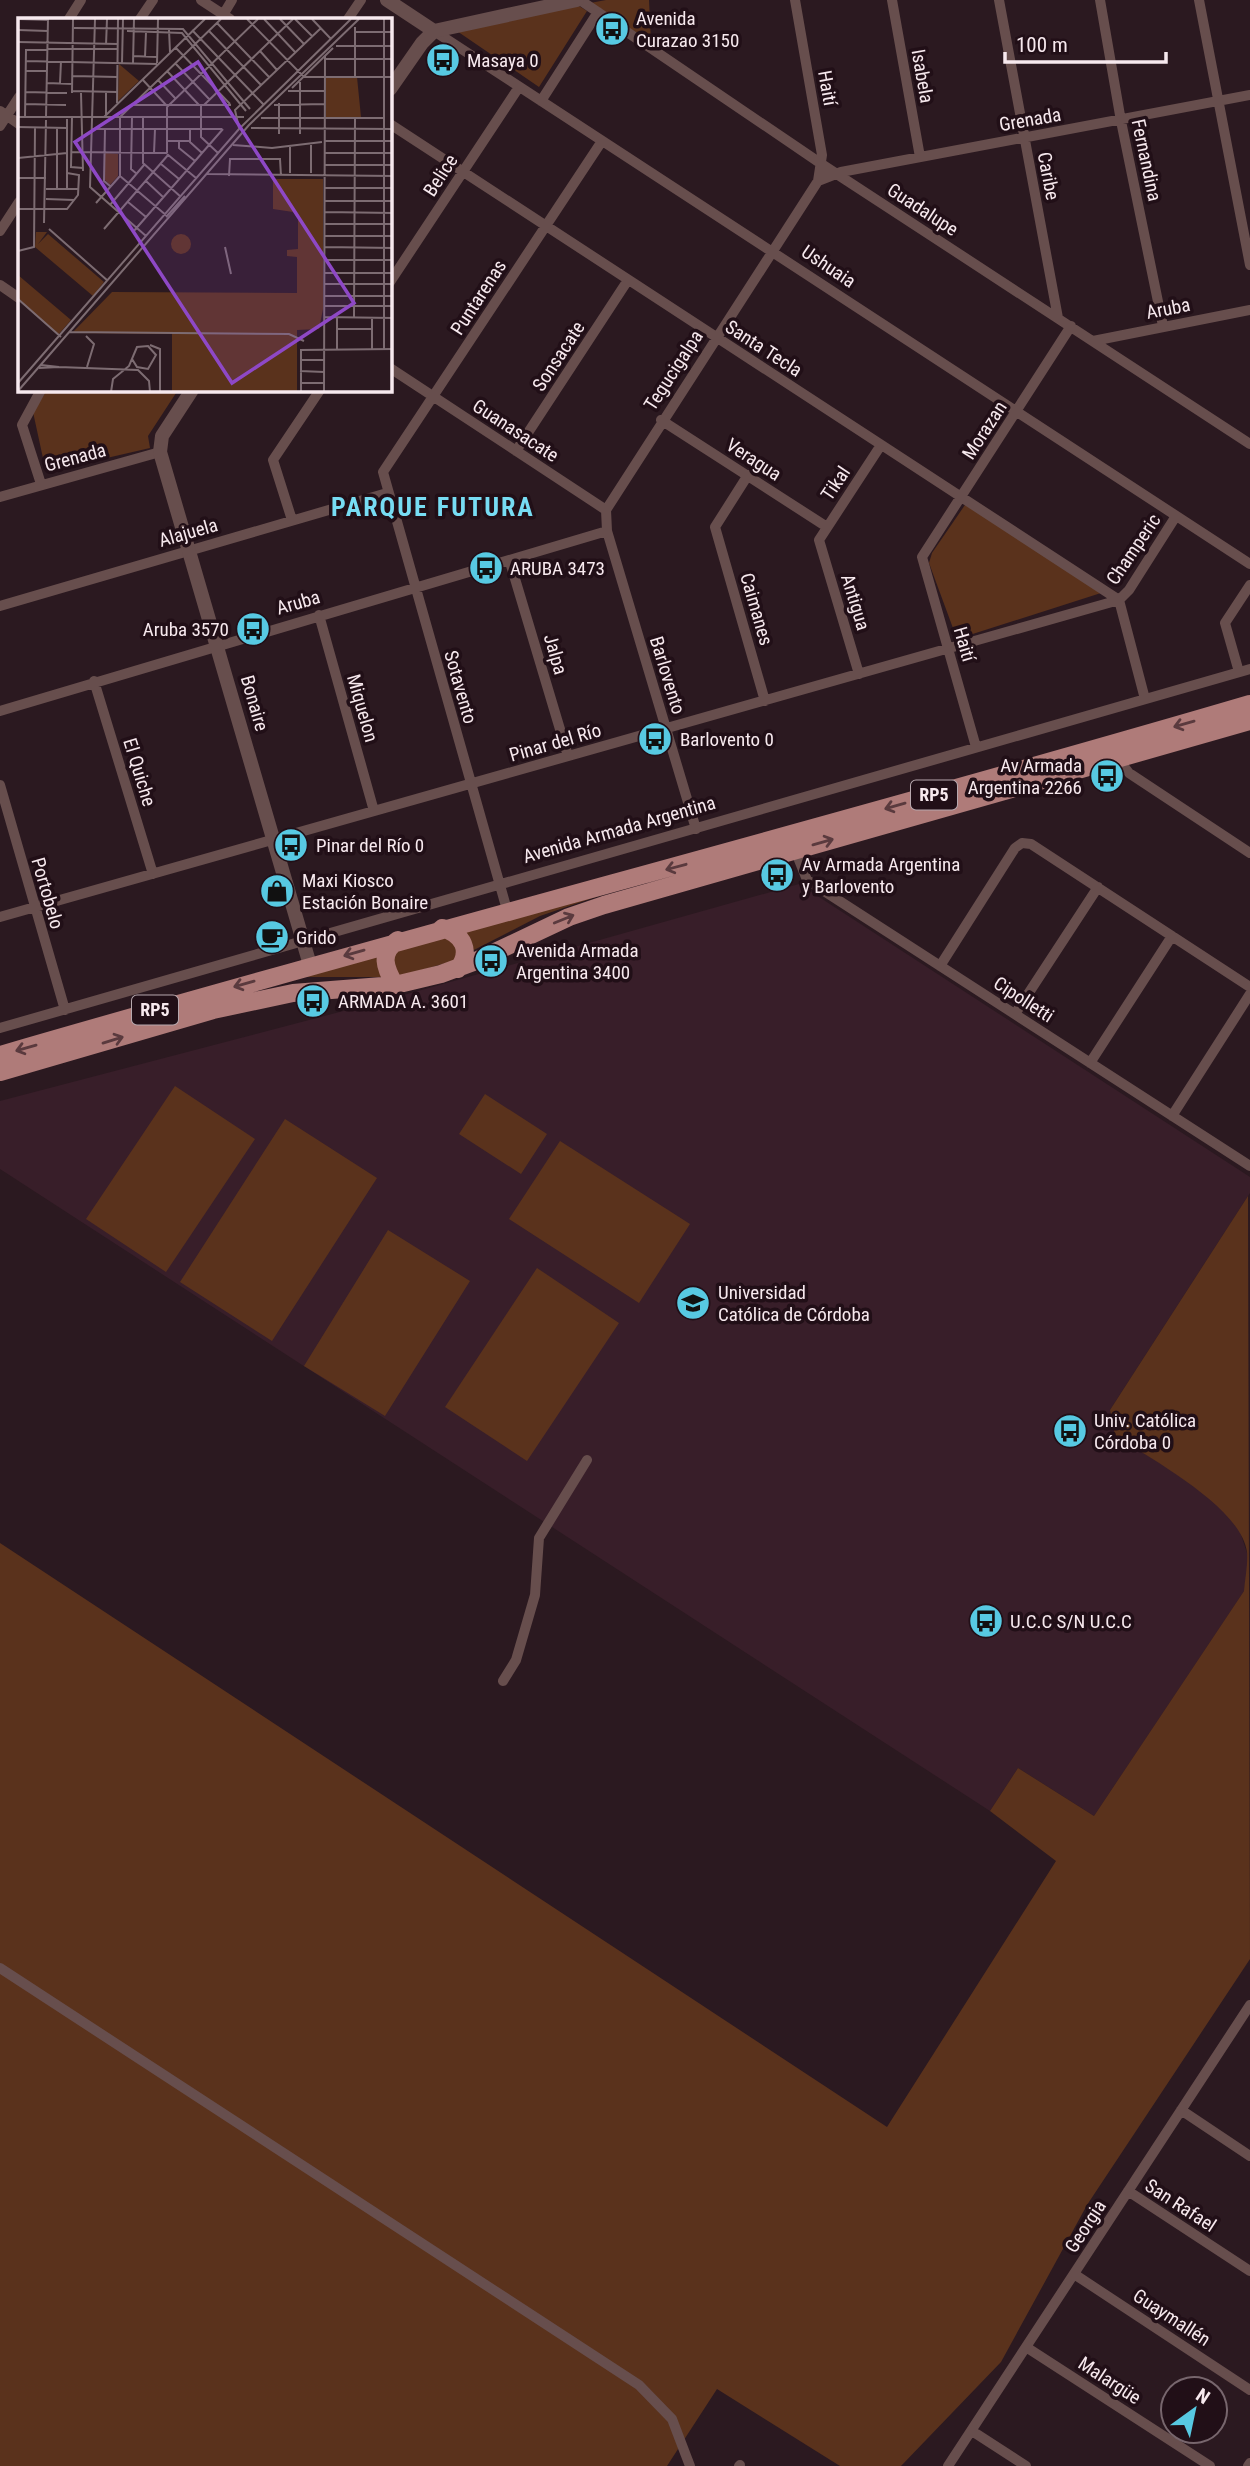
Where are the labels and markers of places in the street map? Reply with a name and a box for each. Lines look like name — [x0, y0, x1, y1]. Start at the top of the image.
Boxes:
place label: Avenida Curazao 3150 — [636, 7, 739, 52]
bus stop icon: Avenida Curazao 3150 — [593, 10, 631, 48]
bus stop icon: Masaya 0 — [424, 41, 462, 79]
place label: Masaya 0 — [467, 49, 539, 72]
bus stop icon: ARUBA 3473 — [467, 549, 505, 587]
place label: ARUBA 3473 — [510, 557, 605, 580]
bus stop icon: Aruba 3570 — [234, 610, 272, 648]
place label: Aruba 3570 — [143, 618, 229, 641]
bus stop icon: Barlovento 0 — [636, 720, 674, 758]
place label: Barlovento 0 — [680, 728, 774, 751]
place label: Av Armada Argentina 2266 — [968, 754, 1082, 799]
bus stop icon: Av Armada Argentina 2266 — [1088, 757, 1126, 795]
bus stop icon: Pinar del Río 0 — [272, 826, 310, 864]
place label: Pinar del Río 0 — [316, 834, 424, 857]
place label: Av Armada Argentina y Barlovento — [802, 853, 960, 898]
bus stop icon: Av Armada Argentina y Barlovento — [758, 856, 796, 894]
place label: Maxi Kiosco Estación Bonaire — [302, 869, 428, 914]
shop icon: Maxi Kiosco Estación Bonaire — [258, 872, 296, 910]
cafe icon: Grido — [253, 918, 291, 956]
place label: Grido — [296, 926, 336, 949]
place label: Avenida Armada Argentina 3400 — [516, 939, 639, 984]
bus stop icon: Avenida Armada Argentina 3400 — [472, 942, 510, 980]
bus stop icon: ARMADA A. 3601 — [294, 982, 332, 1020]
place label: ARMADA A. 3601 — [338, 990, 468, 1013]
place label: Universidad Católica de Córdoba — [718, 1281, 870, 1326]
school or university icon: Universidad Católica de Córdoba — [674, 1284, 712, 1322]
place label: Univ. Católica Córdoba 0 — [1094, 1409, 1196, 1454]
bus stop icon: Univ. Católica Córdoba 0 — [1051, 1412, 1089, 1450]
bus stop icon: U.C.C S/N U.C.C — [967, 1602, 1005, 1640]
place label: U.C.C S/N U.C.C — [1010, 1610, 1132, 1633]

